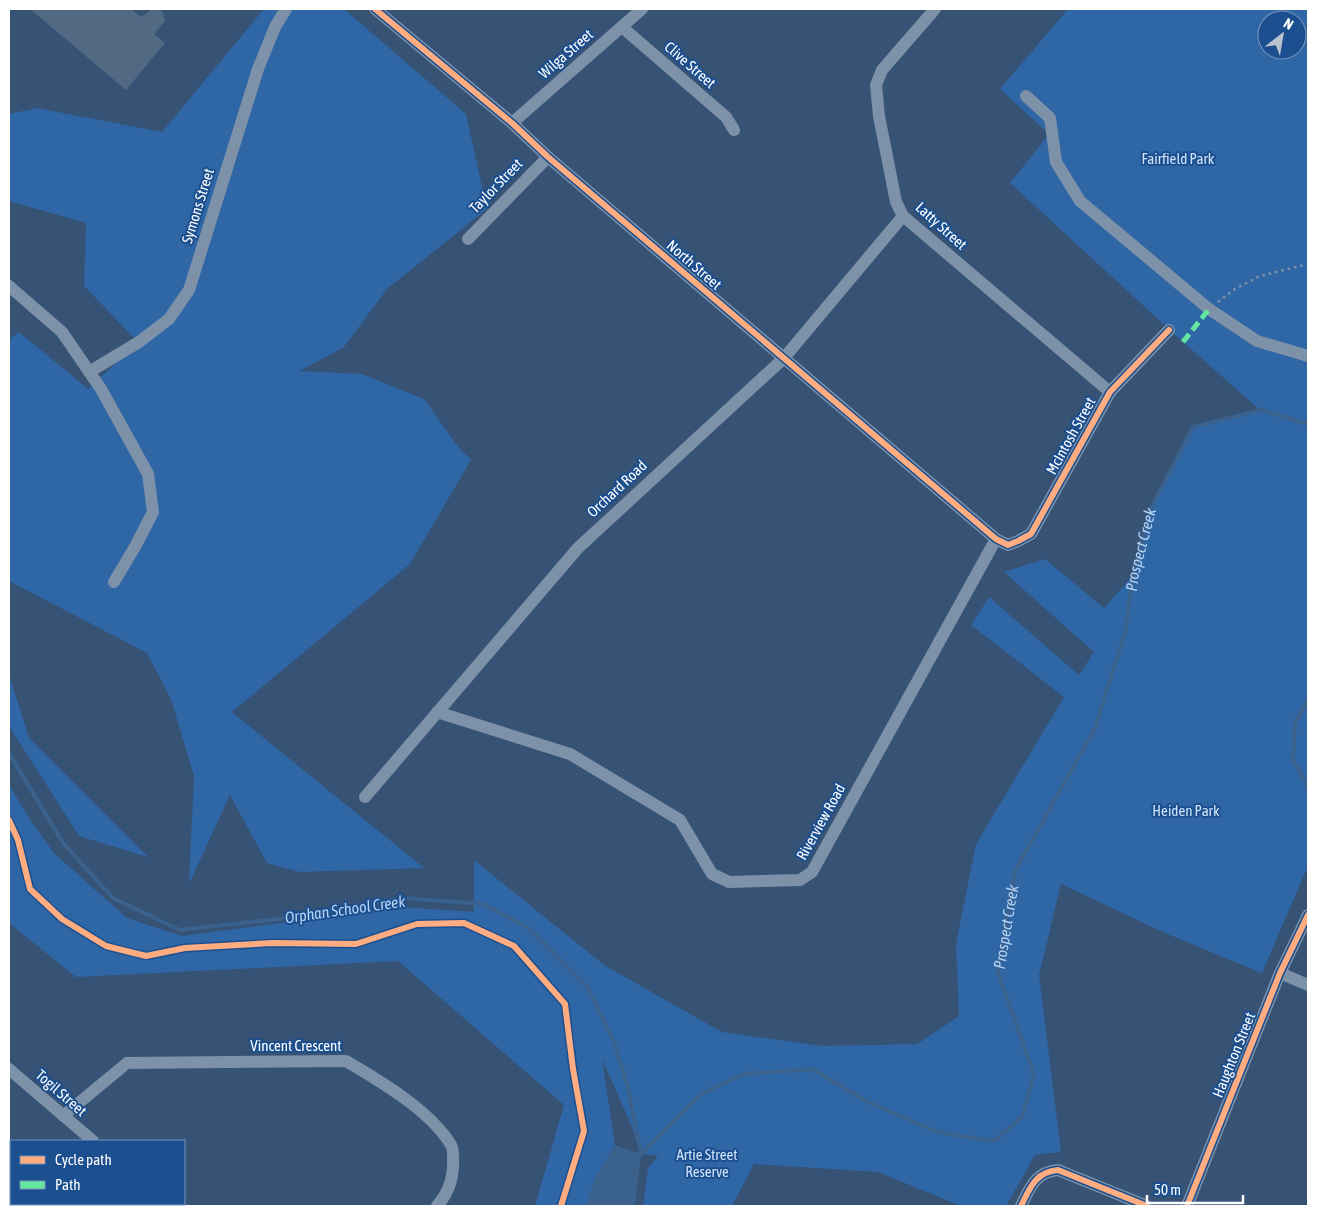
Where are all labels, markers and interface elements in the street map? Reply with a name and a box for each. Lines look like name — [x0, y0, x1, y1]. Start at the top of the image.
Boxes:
north arrow — [1257, 10, 1307, 60]
text: N — [1281, 15, 1296, 33]
street label: Wilga Street — [535, 26, 596, 82]
street label: Clive Street — [661, 38, 719, 91]
park label: Fairfield Park — [1142, 150, 1215, 167]
street label: Taylor Street — [466, 155, 526, 216]
street label: Symons Street — [178, 166, 217, 246]
street label: Latty Street — [912, 198, 970, 253]
street label: North Street — [664, 236, 725, 293]
street label: McIntosh Street — [1042, 394, 1099, 477]
street label: Orchard Road — [583, 457, 650, 521]
water label: Prospect Creek — [1122, 505, 1159, 592]
street label: Riverview Road — [793, 781, 848, 863]
park label: Heiden Park — [1152, 802, 1220, 819]
water label: Prospect Creek — [990, 882, 1022, 970]
water label: Orphan School Creek — [284, 892, 407, 927]
street label: Haughton Street — [1209, 1010, 1258, 1100]
street label: Vincent Crescent — [250, 1037, 342, 1054]
street label: Togil Street — [33, 1066, 90, 1119]
legend — [10, 1140, 185, 1205]
park label: Artie Street Reserve — [676, 1146, 738, 1180]
text: Cycle path — [55, 1151, 112, 1168]
scale bar — [1147, 1172, 1243, 1204]
text: Path — [55, 1176, 81, 1193]
text: 50 m — [1154, 1181, 1181, 1198]

